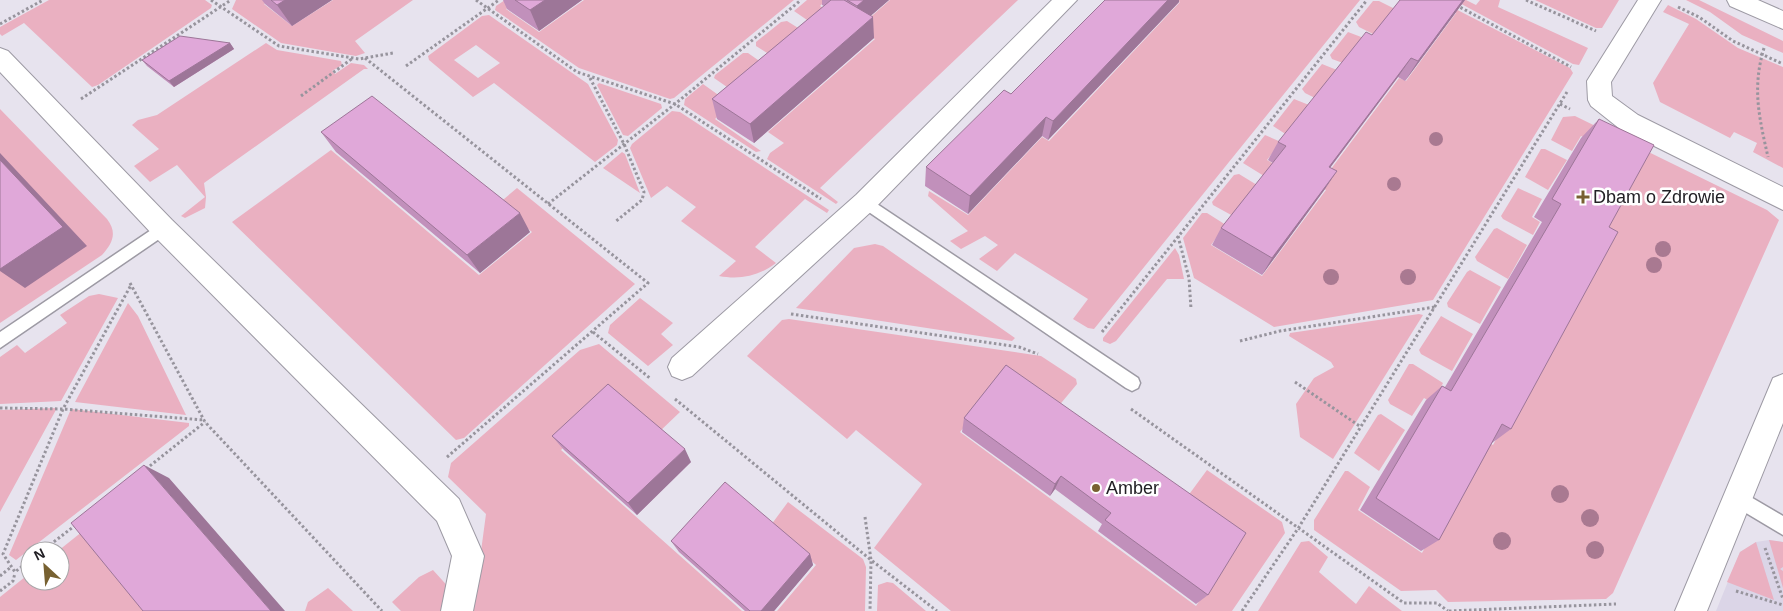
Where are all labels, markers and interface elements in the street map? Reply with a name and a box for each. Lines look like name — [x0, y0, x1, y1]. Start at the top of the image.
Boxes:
place label: Dbam o Zdrowie — [1593, 187, 1725, 207]
marker: Dbam o Zdrowie — [1577, 191, 1589, 203]
place label: Amber — [1106, 478, 1159, 498]
marker: Amber — [1090, 482, 1102, 494]
north arrow — [20, 541, 70, 591]
text: N — [31, 545, 47, 564]

